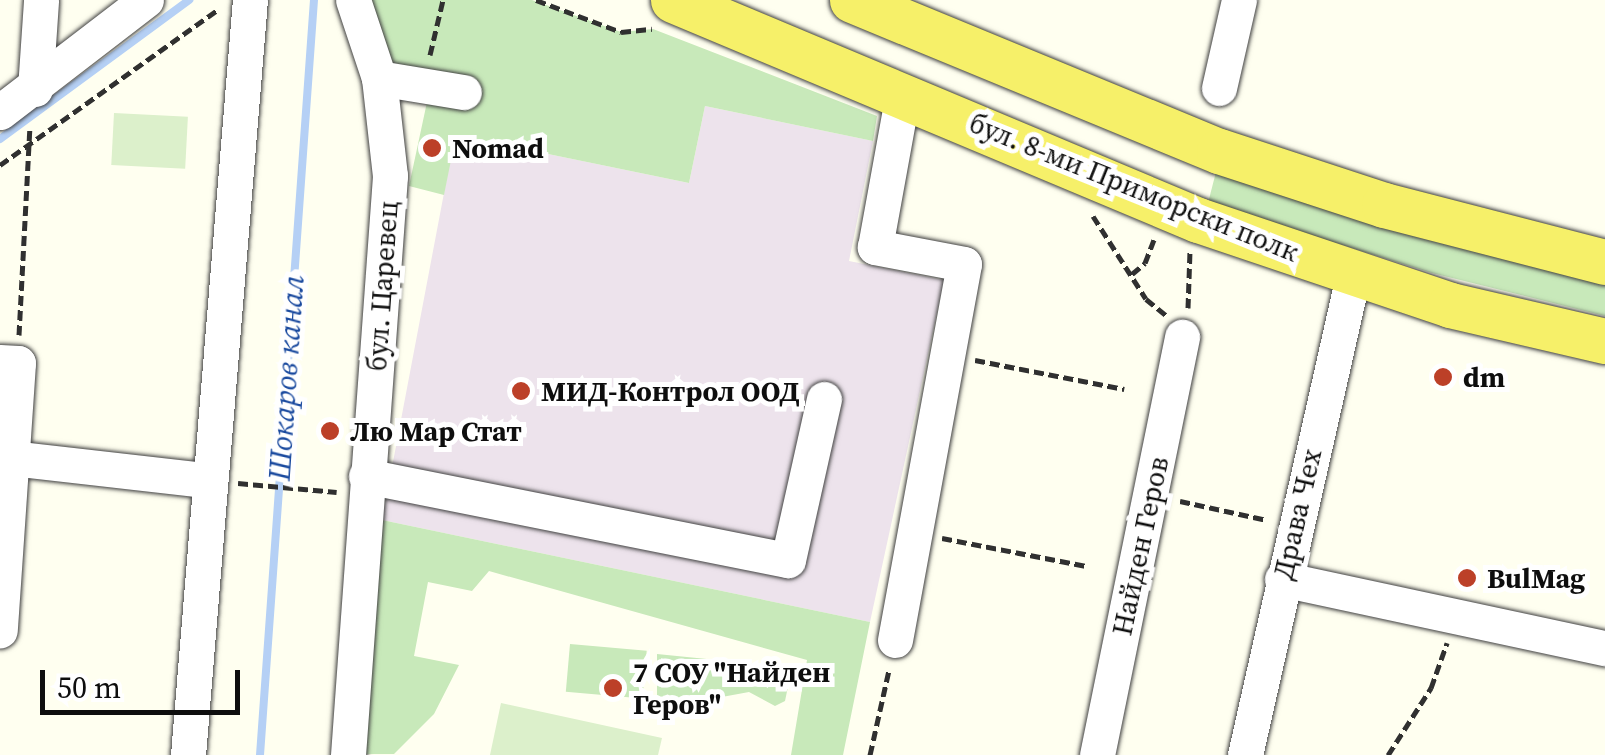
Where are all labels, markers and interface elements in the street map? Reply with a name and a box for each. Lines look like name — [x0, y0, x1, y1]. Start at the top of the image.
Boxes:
street label: бул. 8-ми Приморски полк — [965, 106, 1303, 268]
place label: Nomad — [452, 131, 544, 165]
marker: Nomad — [421, 137, 443, 159]
street label: бул. Царевец — [359, 200, 405, 372]
water label: Шокаров канал — [262, 274, 312, 482]
place label: dm — [1463, 360, 1505, 394]
marker: dm — [1432, 366, 1454, 388]
place label: МИД-Контрол ООД — [541, 374, 800, 408]
marker: МИД-Контрол ООД — [510, 380, 532, 402]
place label: Лю Мар Стат — [350, 414, 522, 448]
marker: Лю Мар Стат — [319, 420, 341, 442]
street label: Драва Чех — [1266, 446, 1328, 582]
street label: Найден Геров — [1105, 454, 1175, 638]
place label: BulMag — [1487, 561, 1585, 595]
marker: BulMag — [1456, 567, 1478, 589]
scale bar — [45, 650, 245, 712]
place label: 7 СОУ "Найден Геров" — [633, 655, 831, 721]
text: 50 m — [57, 667, 121, 708]
marker: 7 СОУ "Найден Геров" — [602, 677, 624, 699]

